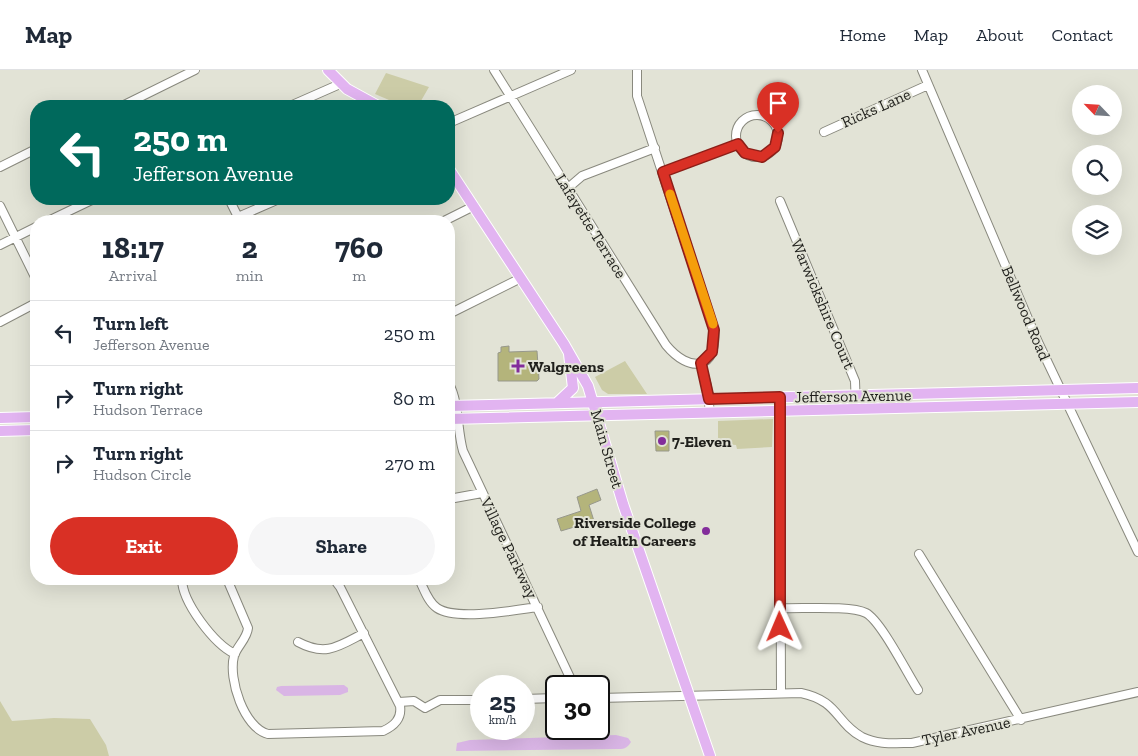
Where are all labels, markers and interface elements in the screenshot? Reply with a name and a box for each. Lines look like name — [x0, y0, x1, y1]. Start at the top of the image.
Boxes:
text: Map — [25, 20, 72, 49]
text: Home — [839, 24, 886, 46]
text: Map — [914, 24, 948, 46]
text: About — [976, 24, 1023, 46]
text: Contact — [1051, 24, 1113, 46]
pin — [757, 82, 799, 133]
street label: Ricks Lane — [838, 84, 914, 132]
north arrow — [1072, 85, 1122, 135]
map controls — [1072, 85, 1122, 255]
icon: arrive — [764, 89, 792, 117]
text: 250 m — [133, 118, 227, 160]
icon: left — [50, 120, 115, 185]
button: search — [1072, 145, 1122, 195]
text: Jefferson Avenue — [133, 160, 293, 187]
street label: Lafayette Terrace — [551, 170, 631, 282]
button: layers — [1072, 205, 1122, 255]
text: 18:17 — [102, 230, 164, 266]
text: 2 — [241, 230, 258, 266]
text: 760 — [335, 230, 383, 266]
street label: Warwickshire Court — [787, 236, 859, 372]
street label: Bellwood Road — [998, 263, 1055, 363]
text: Arrival — [109, 266, 157, 285]
text: min — [236, 266, 263, 285]
text: m — [352, 266, 366, 285]
text: Turn left — [93, 312, 168, 335]
icon: left — [50, 319, 78, 347]
text: 250 m — [384, 322, 435, 345]
text: Jefferson Avenue — [93, 335, 210, 354]
place label: Walgreens — [528, 357, 604, 376]
marker: Walgreens — [512, 360, 524, 372]
text: Turn right — [93, 377, 183, 400]
icon: right — [50, 384, 78, 412]
street label: Jefferson Avenue — [795, 385, 911, 407]
text: 80 m — [393, 387, 435, 410]
text: Hudson Terrace — [93, 400, 203, 419]
street label: Main Street — [587, 407, 627, 491]
place label: 7-Eleven — [672, 432, 732, 451]
marker: 7-Eleven — [656, 435, 668, 447]
text: Turn right — [93, 442, 183, 465]
icon: right — [50, 449, 78, 477]
text: 270 m — [385, 452, 435, 475]
text: Hudson Circle — [93, 465, 191, 484]
street label: Village Parkway — [476, 493, 542, 602]
place label: Riverside College of Health Careers — [573, 513, 696, 550]
button: Exit — [50, 517, 238, 575]
button: Share — [248, 517, 435, 575]
marker: Riverside College of Health Careers — [700, 525, 712, 537]
position arrow — [753, 600, 805, 652]
speed limit sign: 30 — [545, 675, 610, 740]
text: 25 — [489, 686, 516, 716]
street label: Tyler Avenue — [920, 712, 1012, 750]
text: km/h — [489, 713, 516, 727]

